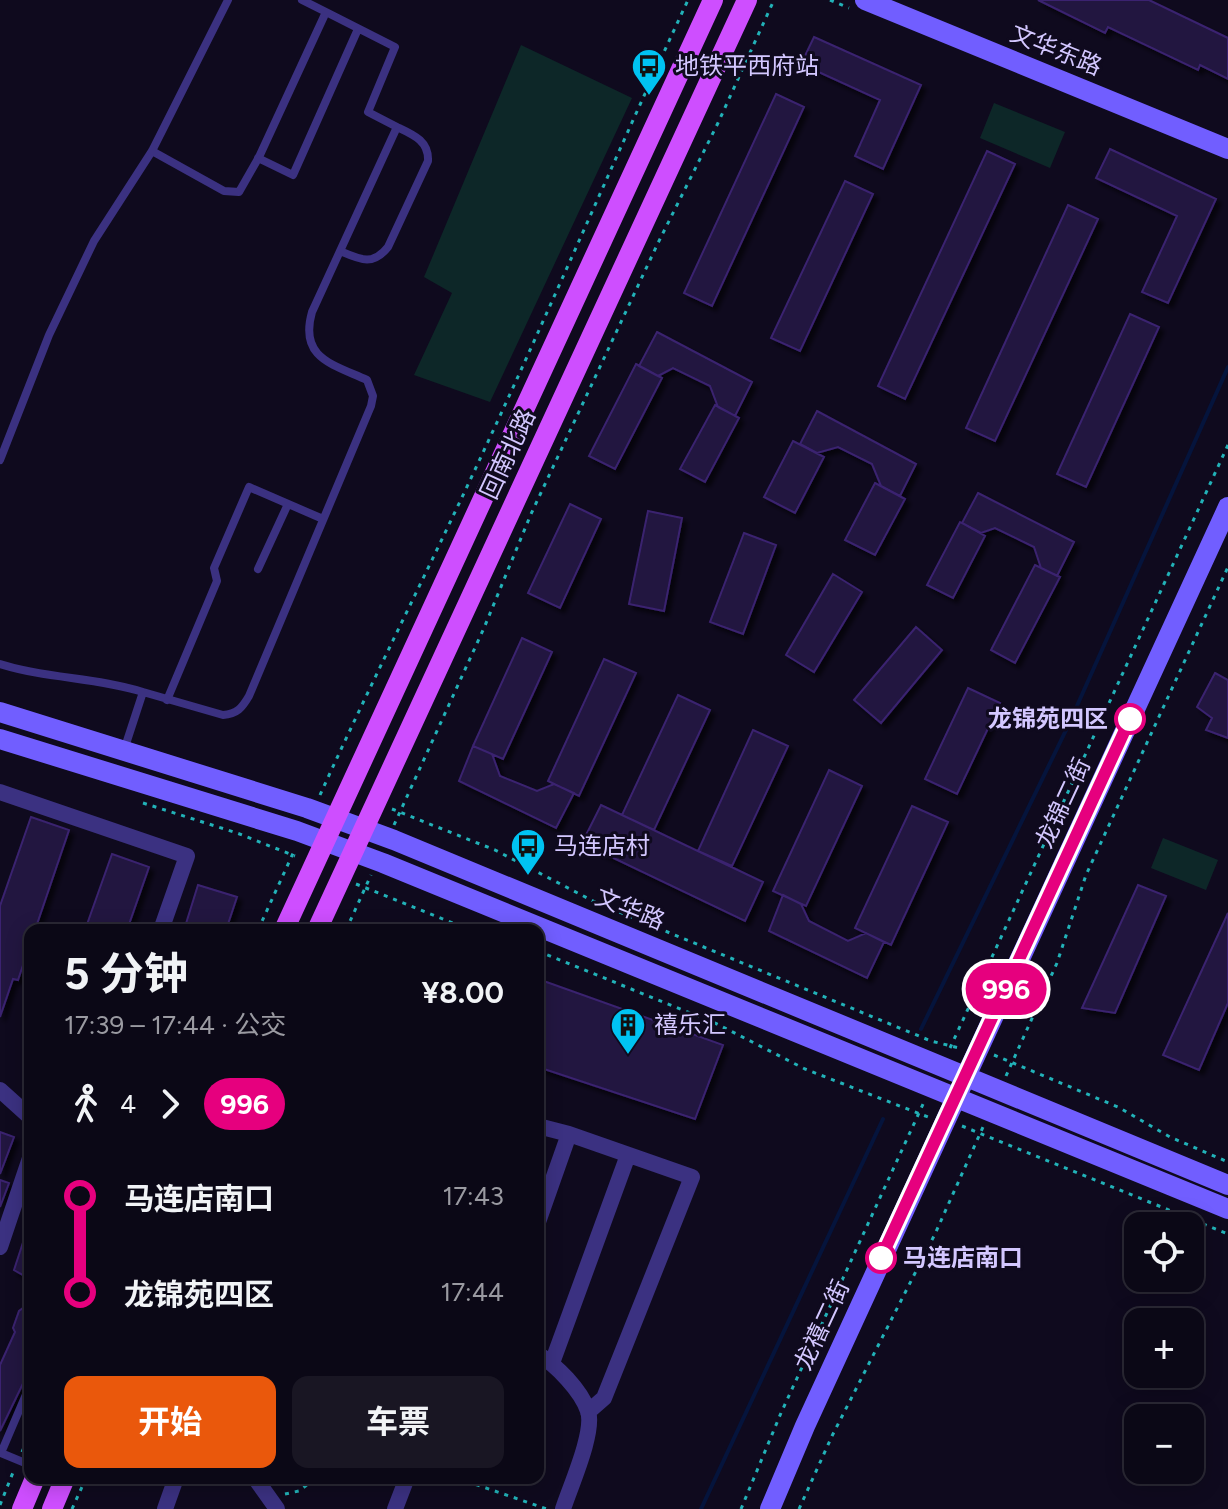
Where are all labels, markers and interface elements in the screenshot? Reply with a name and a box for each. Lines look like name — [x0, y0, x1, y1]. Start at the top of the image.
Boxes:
street label: 文华东路 — [1006, 18, 1106, 81]
bus stop icon: 地铁平西府站 — [630, 47, 668, 97]
place label: 地铁平西府站 — [675, 51, 819, 80]
street label: 回南北路 — [474, 404, 541, 503]
place label: 龙锦苑四区 — [988, 704, 1108, 733]
marker: 龙锦苑四区 — [1115, 704, 1145, 734]
street label: 龙锦二街 — [1029, 753, 1096, 852]
bus stop icon: 马连店村 — [509, 827, 547, 877]
place label: 马连店村 — [554, 831, 650, 860]
street label: 文华路 — [591, 882, 669, 935]
text: 5 分钟 — [64, 947, 188, 1000]
line badge: 996 — [960, 963, 1052, 1015]
text: 996 — [982, 972, 1030, 1006]
text: ¥8.00 — [421, 974, 504, 1011]
building icon: 禧乐汇 — [609, 1006, 647, 1056]
text: 17:39 – 17:44 · 公交 — [64, 1009, 286, 1041]
place label: 禧乐汇 — [654, 1010, 726, 1039]
icon: walk — [64, 1082, 108, 1126]
icon: forward — [148, 1082, 192, 1126]
text: 996 — [220, 1087, 269, 1121]
text: 4 — [120, 1088, 136, 1120]
text: 马连店南口 — [124, 1180, 274, 1217]
text: 17:43 — [442, 1180, 504, 1212]
map controls — [1124, 1212, 1204, 1484]
button: locate — [1124, 1212, 1204, 1292]
marker: 马连店南口 — [866, 1243, 896, 1273]
place label: 马连店南口 — [903, 1243, 1023, 1272]
street label: 龙禧二街 — [788, 1275, 855, 1374]
text: 龙锦苑四区 — [124, 1276, 274, 1313]
text: 17:44 — [440, 1276, 504, 1308]
button: + — [1124, 1308, 1204, 1388]
button: 开始 — [64, 1376, 276, 1468]
button: 车票 — [292, 1376, 504, 1468]
button: − — [1124, 1404, 1204, 1484]

